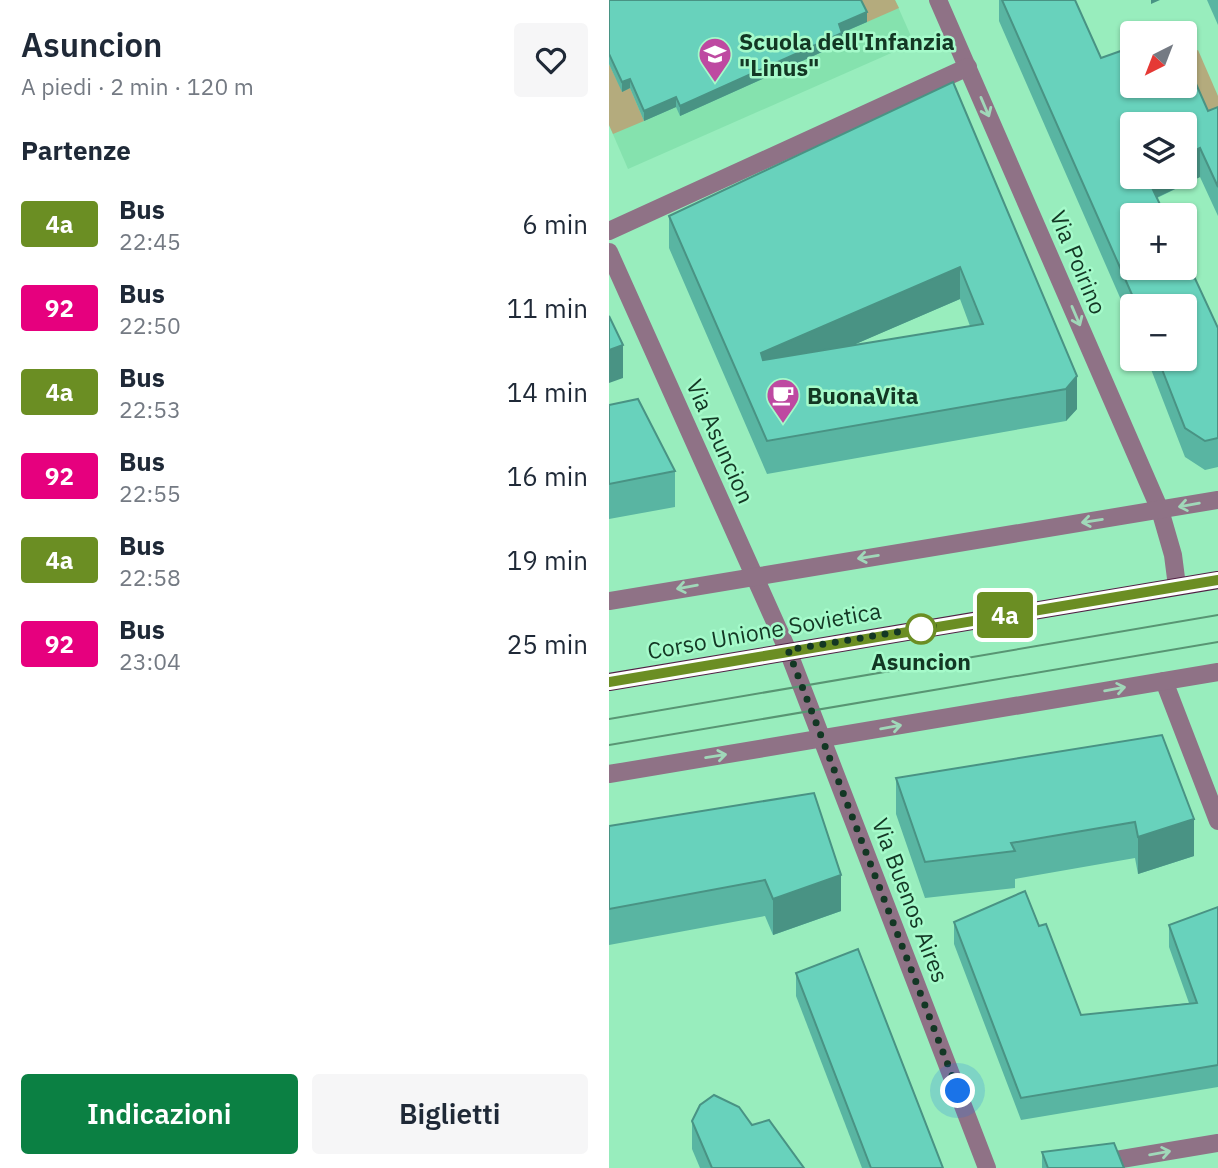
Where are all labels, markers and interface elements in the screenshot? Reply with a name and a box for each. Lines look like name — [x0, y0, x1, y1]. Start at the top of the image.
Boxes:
north arrow — [1120, 21, 1197, 98]
map controls — [1120, 21, 1197, 371]
text: Asuncion — [21, 23, 162, 66]
button: heart — [514, 23, 588, 97]
place label: Scuola dell'Infanzia "Linus" — [739, 26, 955, 82]
school or university icon: Scuola dell'Infanzia "Linus" — [696, 35, 734, 84]
text: A piedi · 2 min · 120 m — [21, 71, 254, 101]
one-way arrow — [980, 96, 993, 118]
button: layers — [1120, 112, 1197, 189]
text: Partenze — [21, 133, 131, 167]
text: Bus — [119, 192, 165, 226]
button: + — [1120, 203, 1197, 280]
street label: Via Poirino — [1044, 206, 1114, 318]
text: 6 min — [522, 207, 588, 241]
text: 4a — [45, 208, 74, 240]
text: 22:45 — [119, 226, 181, 256]
text: Bus — [119, 276, 165, 310]
text: 11 min — [507, 291, 588, 325]
text: 92 — [45, 292, 74, 324]
button: − — [1120, 294, 1197, 371]
one-way arrow — [1070, 305, 1083, 326]
text: 22:50 — [119, 310, 181, 340]
text: Bus — [119, 360, 165, 394]
street label: Via Asuncion — [680, 374, 762, 508]
text: 14 min — [507, 375, 588, 409]
text: 4a — [45, 376, 74, 408]
cafe icon: BuonaVita — [764, 376, 802, 425]
place label: BuonaVita — [807, 380, 919, 410]
text: 22:53 — [119, 394, 181, 424]
text: Bus — [119, 444, 165, 478]
text: 16 min — [507, 459, 588, 493]
text: 92 — [45, 460, 74, 492]
text: 22:55 — [119, 478, 181, 508]
one-way arrow — [1178, 499, 1201, 512]
one-way arrow — [1081, 515, 1104, 528]
text: Bus — [119, 528, 165, 562]
text: 19 min — [507, 543, 588, 577]
text: 4a — [45, 544, 74, 576]
one-way arrow — [857, 551, 880, 564]
text: 22:58 — [119, 562, 181, 592]
one-way arrow — [676, 581, 699, 595]
line badge: 4a — [973, 592, 1037, 638]
street label: Corso Unione Sovietica — [645, 595, 883, 665]
text: 4a — [991, 599, 1019, 631]
text: Bus — [119, 612, 165, 646]
marker: Asuncion — [906, 614, 936, 644]
text: 25 min — [507, 627, 588, 661]
text: 92 — [45, 628, 74, 660]
text: 23:04 — [119, 646, 181, 676]
place label: Asuncion — [871, 646, 971, 676]
one-way arrow — [1103, 682, 1126, 695]
one-way arrow — [879, 720, 902, 733]
one-way arrow — [705, 749, 727, 762]
street label: Via Buenos Aires — [866, 814, 956, 986]
your location — [940, 1073, 975, 1108]
button: Indicazioni — [21, 1074, 298, 1154]
button: Biglietti — [312, 1074, 588, 1154]
one-way arrow — [1148, 1146, 1171, 1159]

